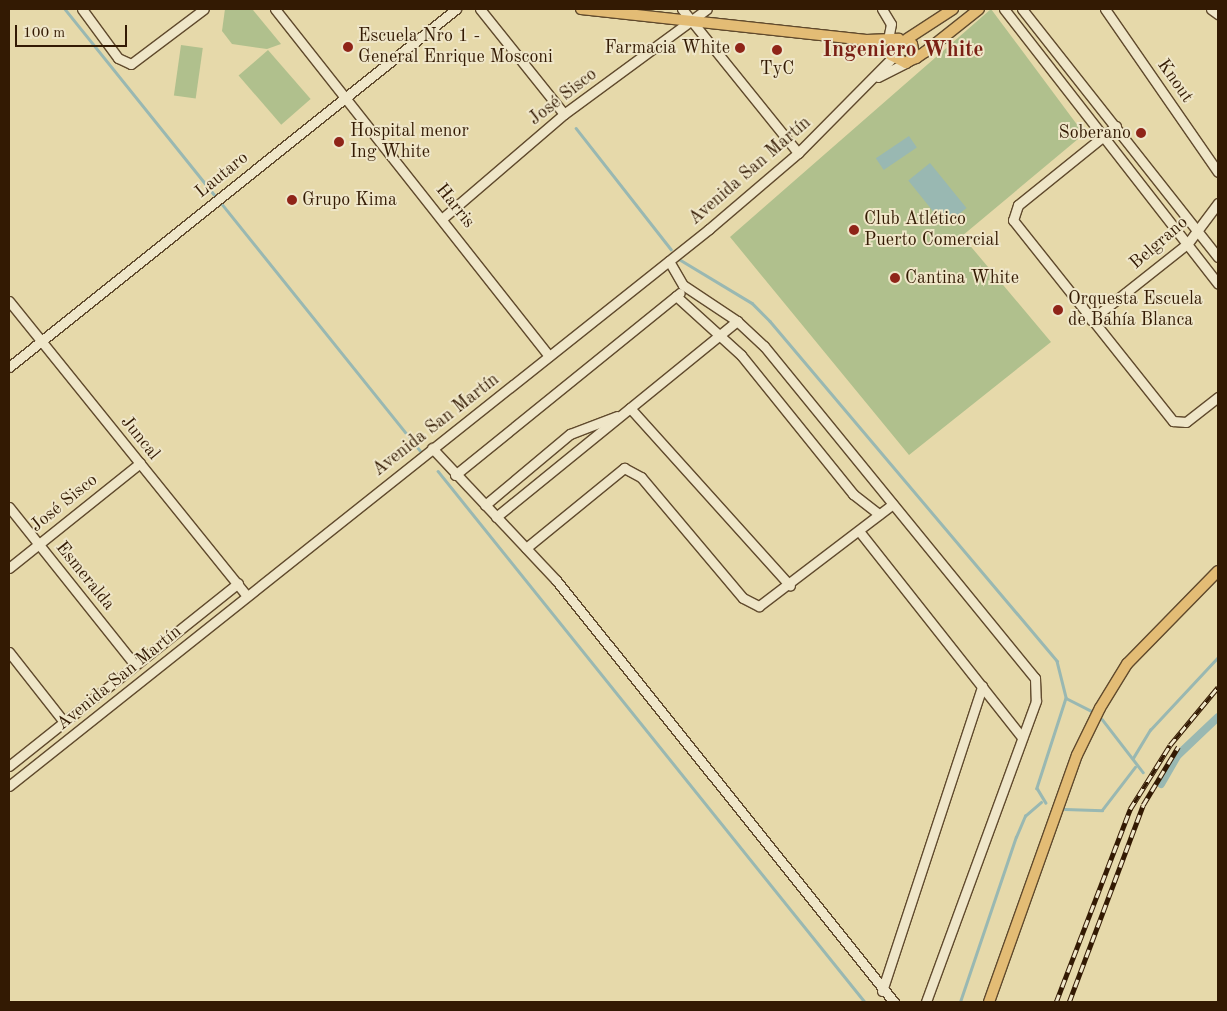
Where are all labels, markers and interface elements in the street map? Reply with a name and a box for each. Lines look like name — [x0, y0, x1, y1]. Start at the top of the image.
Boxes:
scale bar — [18, 15, 130, 47]
text: 100 m — [23, 26, 65, 41]
place label: Escuela Nro 1 - General Enrique Mosconi — [358, 26, 553, 68]
place label: Farmacia White — [604, 37, 730, 59]
district label: Ingeniero White — [822, 38, 984, 64]
marker: Escuela Nro 1 - General Enrique Mosconi — [342, 41, 354, 53]
marker: Farmacia White — [734, 42, 746, 54]
marker: TyC — [771, 44, 783, 56]
street label: Knout — [1152, 55, 1198, 107]
place label: TyC — [760, 58, 794, 80]
street label: José Sisco — [525, 64, 601, 130]
street label: Avenida San Martín — [685, 112, 815, 230]
place label: Hospital menor Ing White — [350, 121, 469, 163]
place label: Soberano — [1058, 122, 1131, 144]
marker: Soberano — [1135, 127, 1147, 139]
marker: Hospital menor Ing White — [332, 135, 346, 149]
street label: Lautaro — [191, 147, 253, 203]
street label: Harris — [431, 180, 479, 232]
place label: Grupo Kima — [302, 189, 397, 211]
marker: Grupo Kima — [286, 194, 298, 206]
place label: Club Atlético Puerto Comercial — [864, 209, 999, 252]
street label: Belgrano — [1125, 212, 1193, 274]
marker: Club Atlético Puerto Comercial — [848, 224, 860, 236]
place label: Cantina White — [905, 267, 1019, 289]
marker: Cantina White — [889, 272, 901, 284]
place label: Orquesta Escuela de Bahía Blanca — [1068, 289, 1203, 332]
marker: Orquesta Escuela de Bahía Blanca — [1052, 304, 1064, 316]
street label: Avenida San Martín — [368, 369, 504, 481]
street label: Juncal — [116, 412, 164, 464]
street label: José Sisco — [26, 469, 102, 537]
street label: Esmeralda — [51, 537, 119, 615]
street label: Avenida San Martín — [52, 621, 186, 735]

